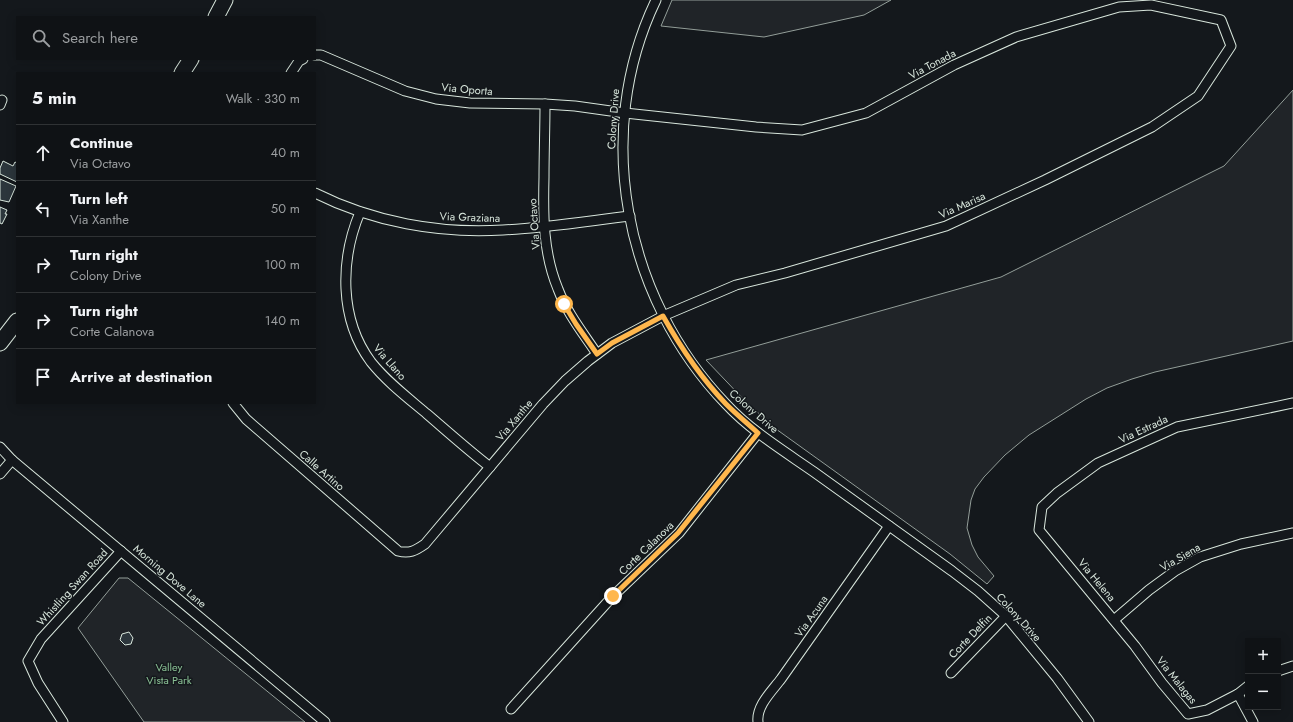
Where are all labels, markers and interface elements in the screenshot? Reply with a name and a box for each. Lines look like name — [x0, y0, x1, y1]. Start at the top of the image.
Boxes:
search box — [16, 16, 316, 60]
icon: search — [30, 27, 52, 49]
text: Search here — [62, 27, 138, 49]
street label: Via Tonada — [906, 45, 958, 83]
street label: Via Oporta — [441, 79, 493, 99]
text: 5 min — [32, 86, 76, 110]
street label: Colony Drive — [603, 88, 623, 150]
text: Walk · 330 m — [226, 89, 300, 108]
text: Continue — [70, 132, 133, 154]
icon: ahead — [32, 142, 54, 164]
text: 40 m — [271, 143, 300, 162]
text: Via Octavo — [70, 154, 131, 173]
text: Turn left — [70, 188, 128, 210]
street label: Via Marisa — [936, 188, 988, 222]
icon: left — [32, 198, 54, 220]
street label: Via Octavo — [524, 198, 544, 250]
text: 50 m — [271, 199, 300, 218]
street label: Via Graziana — [439, 208, 501, 226]
text: Via Xanthe — [70, 210, 129, 229]
text: Turn right — [70, 244, 138, 266]
icon: right — [32, 254, 54, 276]
text: 100 m — [265, 255, 300, 274]
text: Colony Drive — [70, 266, 141, 285]
route start — [555, 295, 573, 313]
text: Turn right — [70, 300, 138, 322]
icon: right — [32, 310, 54, 332]
text: 140 m — [265, 311, 300, 330]
text: Corte Calanova — [70, 322, 154, 341]
street label: Via Llano — [370, 340, 410, 384]
icon: arrive — [32, 366, 54, 388]
text: Arrive at destination — [70, 366, 212, 388]
street label: Colony Drive — [726, 385, 782, 437]
street label: Via Xanthe — [492, 395, 536, 444]
street label: Via Estrada — [1116, 411, 1170, 447]
street label: Calle Artino — [296, 446, 348, 494]
street label: Corte Calanova — [615, 517, 677, 579]
street label: Via Siena — [1157, 539, 1203, 575]
street label: Morning Dove Lane — [130, 541, 210, 612]
street label: Whistling Swan Road — [33, 545, 111, 629]
street label: Via Helena — [1074, 555, 1120, 605]
route end — [604, 587, 622, 605]
street label: Colony Drive — [993, 589, 1045, 645]
street label: Via Acuna — [791, 592, 831, 640]
street label: Corte Delfin — [945, 610, 995, 662]
map controls — [1245, 638, 1281, 710]
button: + — [1245, 638, 1281, 674]
street label: Via Malagas — [1153, 653, 1201, 708]
park label: Valley Vista Park — [146, 659, 192, 688]
button: − — [1245, 674, 1281, 710]

